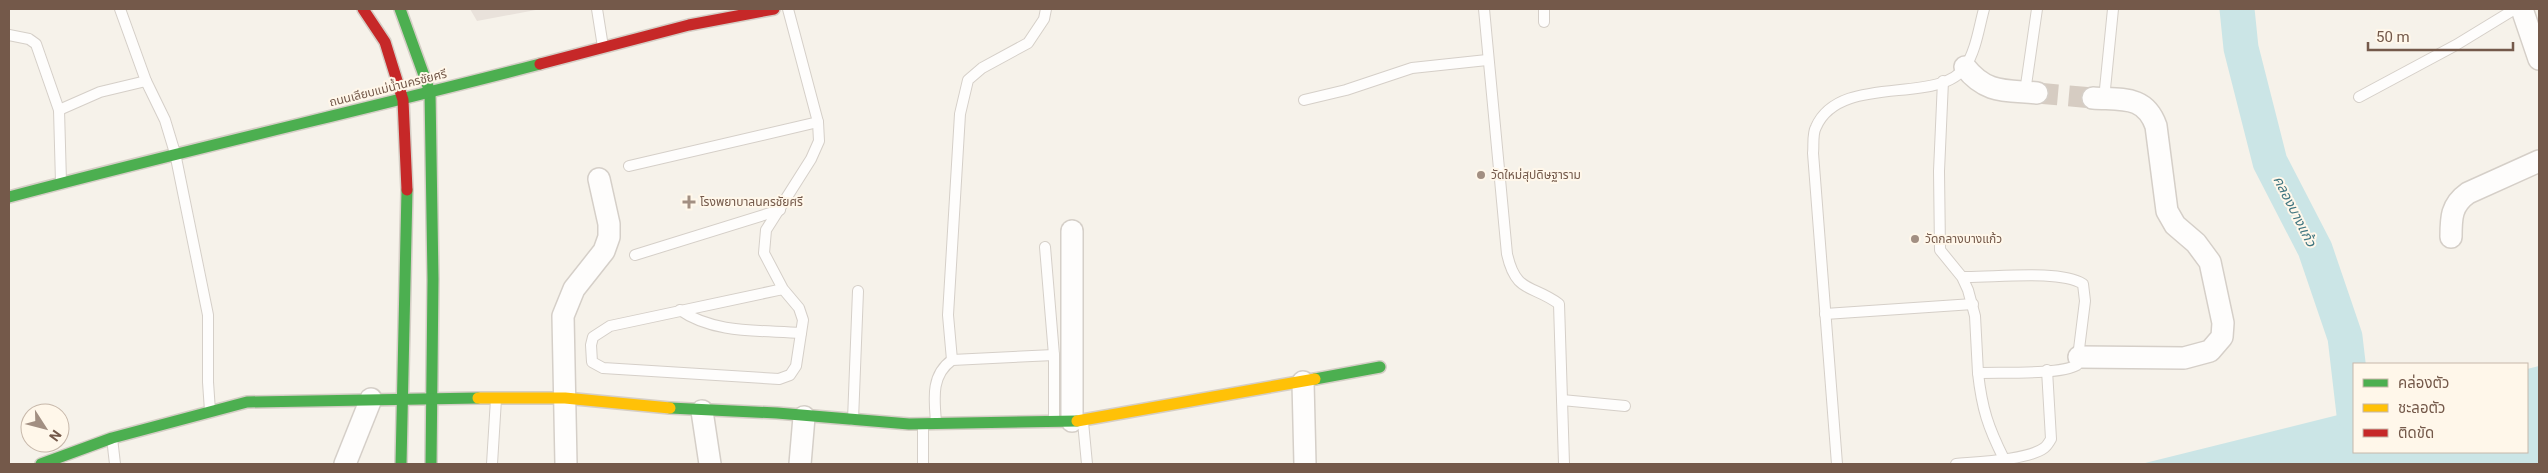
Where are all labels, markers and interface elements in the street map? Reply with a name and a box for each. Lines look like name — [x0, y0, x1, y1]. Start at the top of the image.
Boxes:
scale bar — [2368, 20, 2513, 52]
text: 50 m — [2376, 28, 2410, 46]
street label: ถนนเลียบแม่น้ำนครชัยศรี — [327, 65, 448, 109]
place label: วัดใหม่สุปดิษฐาราม — [1491, 168, 1581, 182]
marker: วัดใหม่สุปดิษฐาราม — [1475, 169, 1487, 181]
water label: คลองบางแก้ว — [2270, 173, 2320, 250]
marker: โรงพยาบาลนครชัยศรี — [682, 195, 696, 209]
place label: โรงพยาบาลนครชัยศรี — [700, 195, 803, 209]
place label: วัดกลางบางแก้ว — [1925, 232, 2002, 246]
marker: วัดกลางบางแก้ว — [1909, 233, 1921, 245]
legend — [2353, 363, 2528, 453]
text: คล่องตัว — [2398, 374, 2449, 392]
text: ชะลอตัว — [2398, 399, 2445, 417]
north arrow — [20, 403, 70, 453]
text: ติดขัด — [2398, 424, 2434, 442]
text: N — [46, 427, 65, 444]

